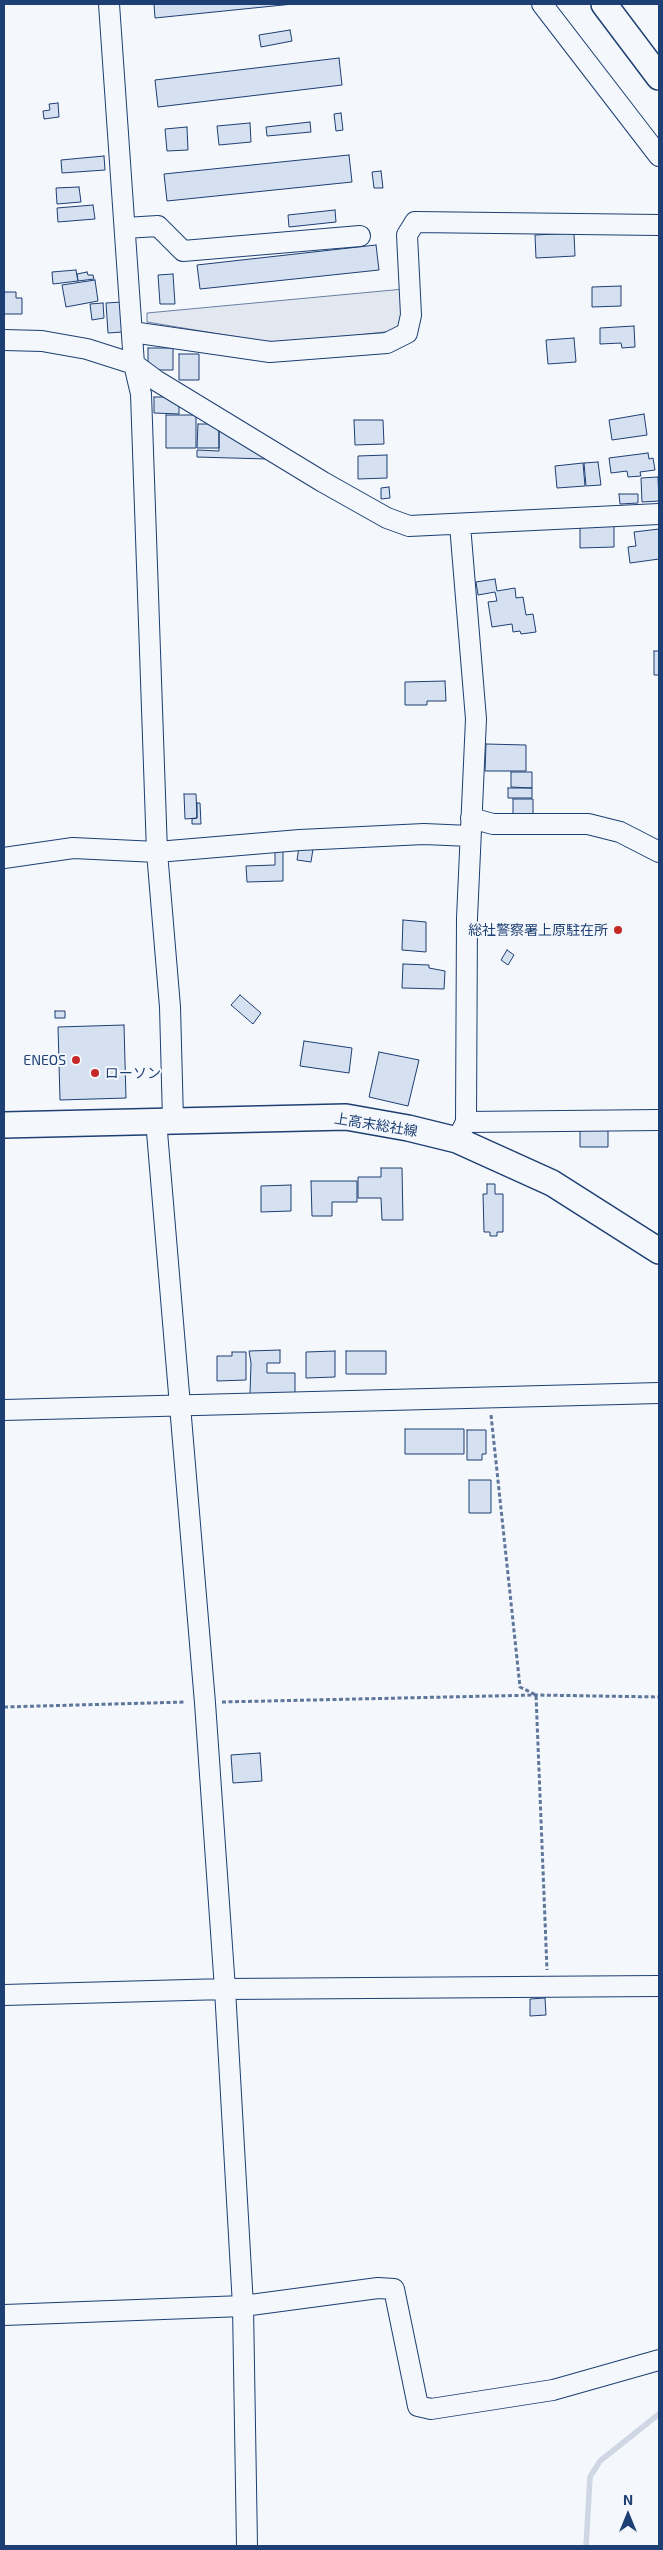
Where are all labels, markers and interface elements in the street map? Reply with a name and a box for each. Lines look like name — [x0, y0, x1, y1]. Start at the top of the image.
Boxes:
place label: 総社警察署上原駐在所 — [468, 922, 608, 938]
marker: 総社警察署上原駐在所 — [612, 924, 624, 936]
place label: ENEOS — [23, 1052, 66, 1068]
marker: ENEOS — [70, 1054, 82, 1066]
place label: ローソン — [105, 1065, 161, 1081]
marker: ローソン — [89, 1067, 101, 1079]
street label: 上高末総社線 — [333, 1110, 419, 1140]
north arrow — [603, 2490, 653, 2540]
text: N — [623, 2491, 633, 2508]

